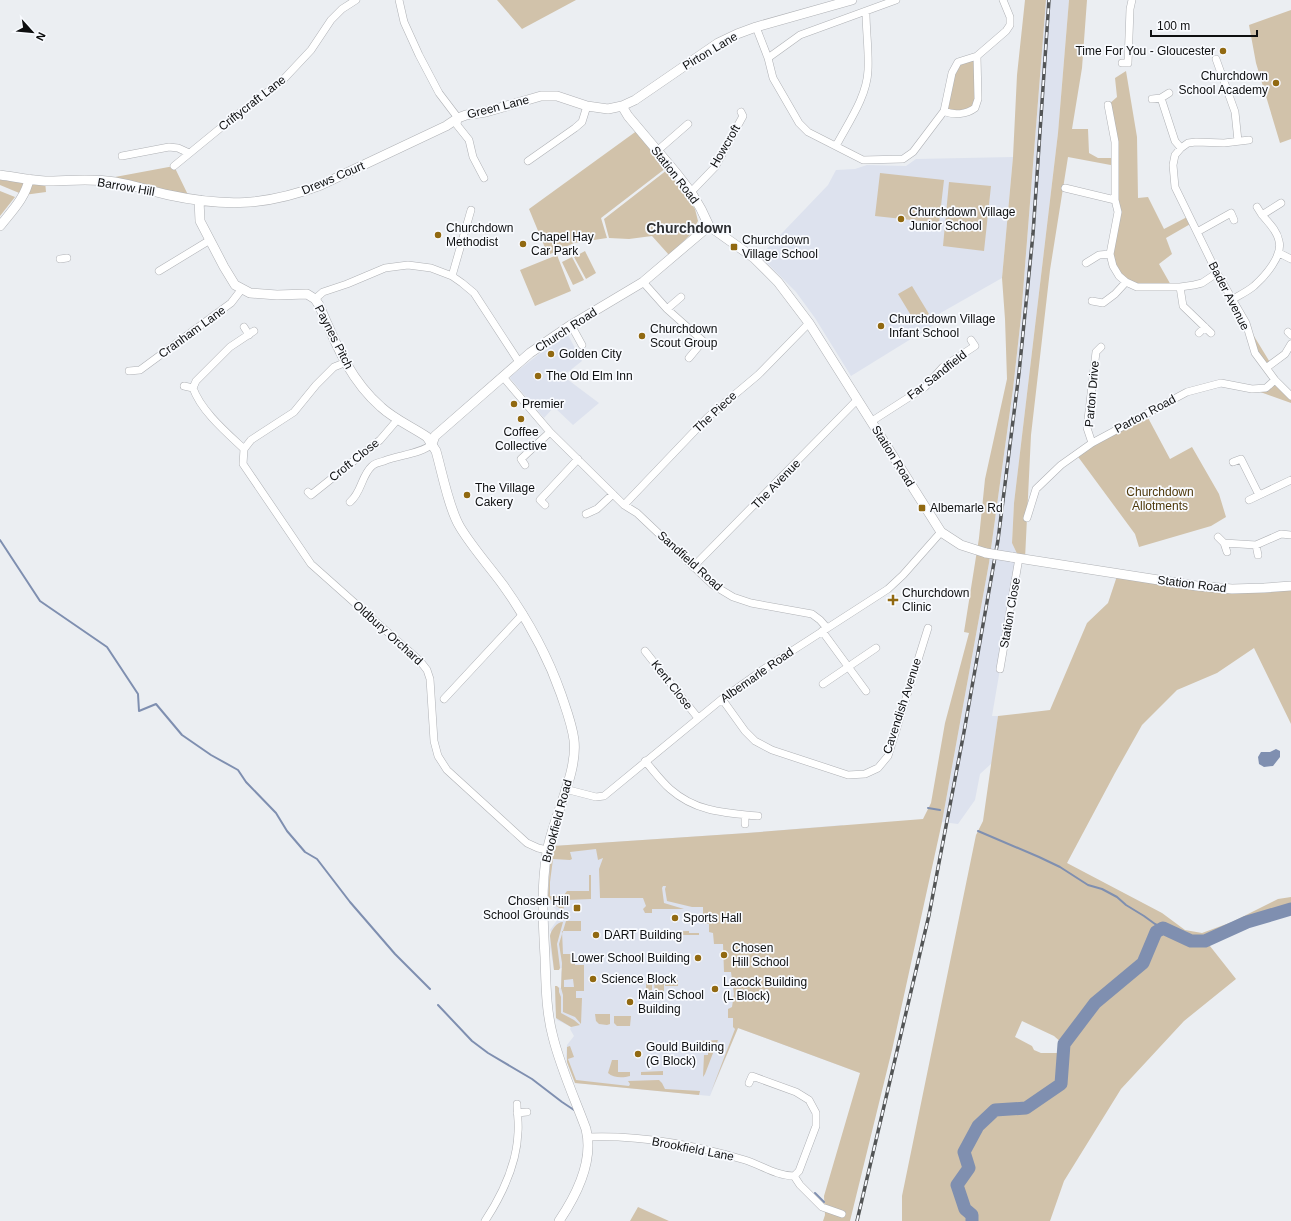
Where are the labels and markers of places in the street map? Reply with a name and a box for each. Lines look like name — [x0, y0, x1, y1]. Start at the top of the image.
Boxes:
place label: Time For You - Gloucester — [1075, 44, 1215, 58]
marker: Time For You - Gloucester — [1218, 46, 1228, 56]
place label: Churchdown School Academy — [1179, 69, 1268, 97]
marker: Churchdown School Academy — [1271, 78, 1281, 88]
place label: Churchdown Village Junior School — [909, 205, 1016, 233]
marker: Churchdown Village Junior School — [896, 214, 906, 224]
place label: Churchdown Methodist — [446, 221, 513, 249]
marker: Churchdown Methodist — [433, 230, 443, 240]
place label: Chapel Hay Car Park — [531, 230, 594, 258]
place label: Churchdown Village School — [742, 233, 818, 261]
marker: Chapel Hay Car Park — [518, 239, 528, 249]
marker: Churchdown Village School — [729, 242, 739, 252]
place label: Churchdown Village Infant School — [889, 312, 996, 340]
marker: Churchdown Village Infant School — [876, 321, 886, 331]
place label: Churchdown Scout Group — [650, 322, 718, 350]
marker: Churchdown Scout Group — [637, 331, 647, 341]
place label: Golden City — [559, 347, 622, 361]
marker: Golden City — [546, 349, 556, 359]
place label: The Old Elm Inn — [546, 369, 633, 383]
marker: The Old Elm Inn — [533, 371, 543, 381]
place label: Premier — [522, 397, 564, 411]
marker: Premier — [509, 399, 519, 409]
marker: Coffee Collective — [516, 414, 526, 424]
place label: Coffee Collective — [495, 425, 547, 453]
place label: The Village Cakery — [475, 481, 535, 509]
marker: The Village Cakery — [462, 490, 472, 500]
place label: Albemarle Rd — [930, 501, 1003, 515]
marker: Albemarle Rd — [917, 503, 927, 513]
place label: Churchdown Clinic — [902, 586, 969, 614]
marker: Churchdown Clinic — [887, 594, 899, 606]
place label: Chosen Hill School Grounds — [483, 894, 569, 922]
marker: Chosen Hill School Grounds — [572, 903, 582, 913]
place label: Sports Hall — [683, 911, 742, 925]
marker: Sports Hall — [670, 913, 680, 923]
place label: DART Building — [604, 928, 682, 942]
marker: DART Building — [591, 930, 601, 940]
place label: Chosen Hill School — [732, 941, 789, 969]
marker: Chosen Hill School — [719, 950, 729, 960]
place label: Lower School Building — [571, 951, 690, 965]
marker: Lower School Building — [693, 953, 703, 963]
place label: Science Block — [601, 972, 677, 986]
marker: Science Block — [588, 974, 598, 984]
place label: Lacock Building (L Block) — [723, 975, 807, 1003]
marker: Lacock Building (L Block) — [710, 984, 720, 994]
place label: Main School Building — [638, 988, 704, 1016]
marker: Main School Building — [625, 997, 635, 1007]
place label: Gould Building (G Block) — [646, 1040, 724, 1068]
marker: Gould Building (G Block) — [633, 1049, 643, 1059]

